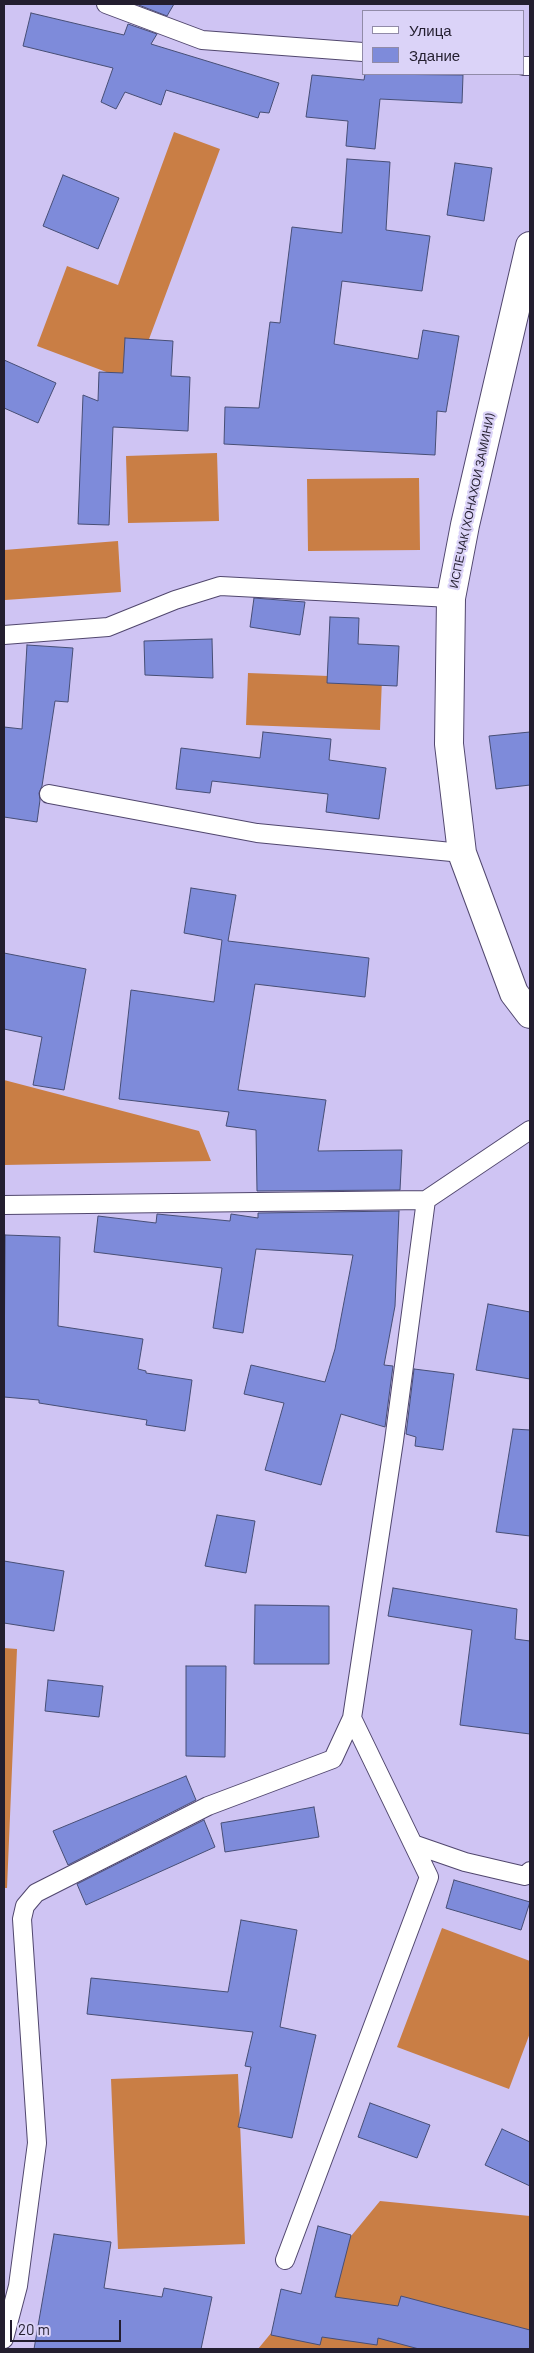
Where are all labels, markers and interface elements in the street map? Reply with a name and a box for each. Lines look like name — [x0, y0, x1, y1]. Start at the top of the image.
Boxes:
legend — [362, 10, 524, 75]
text: Улица — [409, 21, 452, 39]
text: Здание — [409, 46, 460, 64]
street label: ИСПЕЧАК (ХОНАХОИ ЗАМИНИ) — [446, 412, 498, 590]
scale bar — [12, 2310, 124, 2342]
text: 20 m — [18, 2320, 50, 2338]

